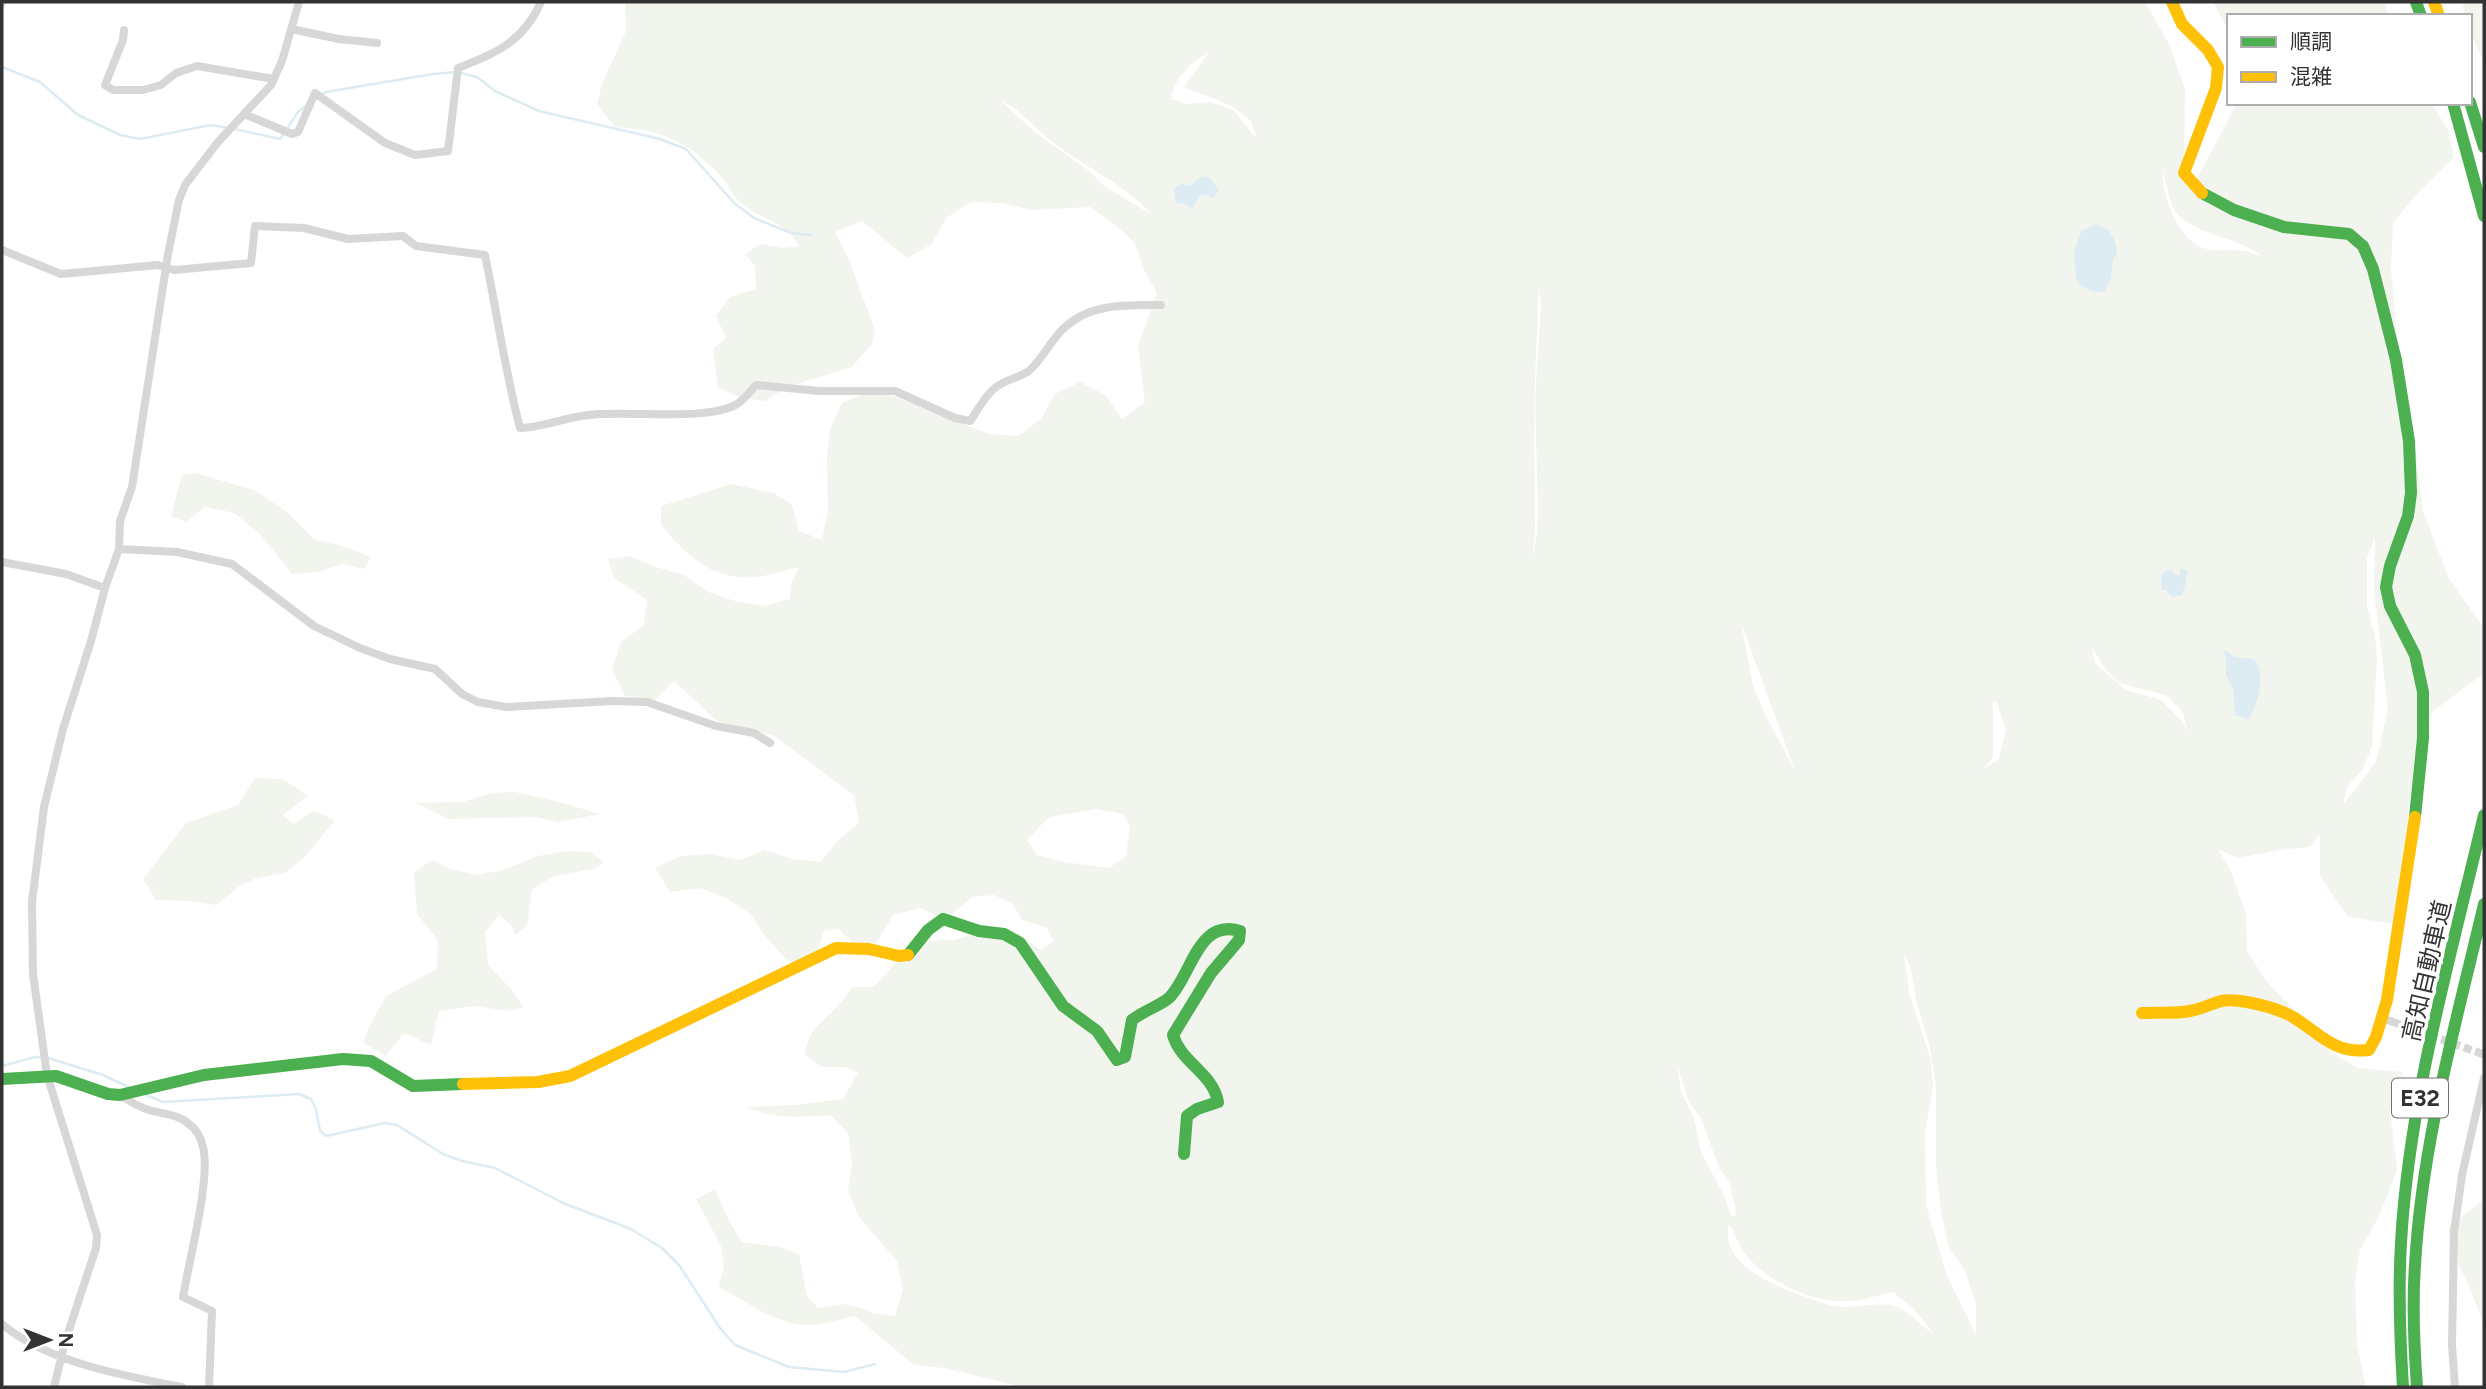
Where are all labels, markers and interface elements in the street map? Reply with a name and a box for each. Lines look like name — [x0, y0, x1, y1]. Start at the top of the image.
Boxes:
legend — [2227, 14, 2472, 105]
text: 順調 — [2290, 29, 2332, 54]
text: 混雑 — [2290, 64, 2332, 89]
street label: 高知自動車道 — [2396, 897, 2457, 1044]
road number: E32 — [2392, 1078, 2448, 1118]
north arrow — [14, 1305, 84, 1375]
text: N — [54, 1333, 77, 1347]

